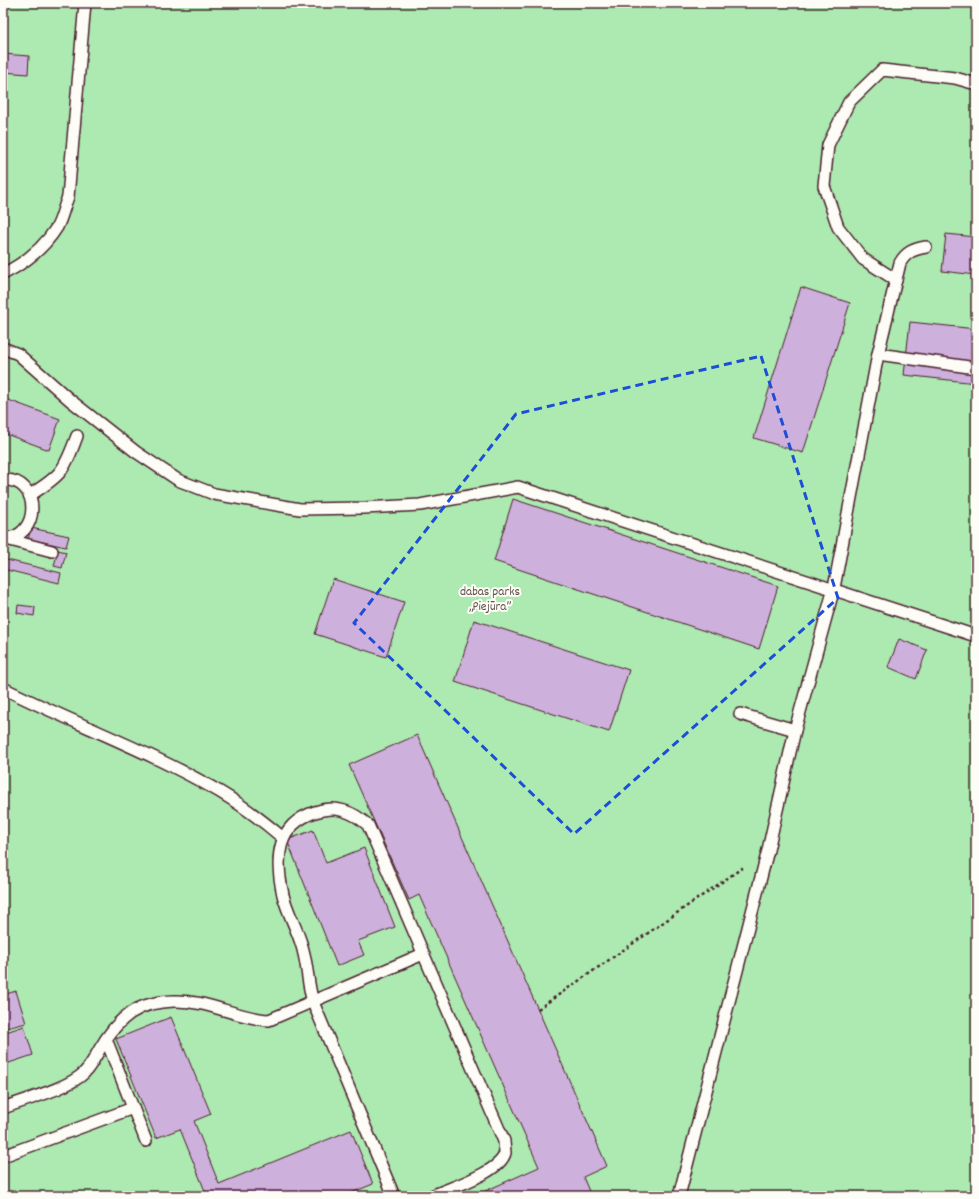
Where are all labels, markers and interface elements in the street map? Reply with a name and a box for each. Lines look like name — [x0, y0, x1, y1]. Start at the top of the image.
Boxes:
park label: dabas parks „Piejūra” — [460, 583, 520, 617]

